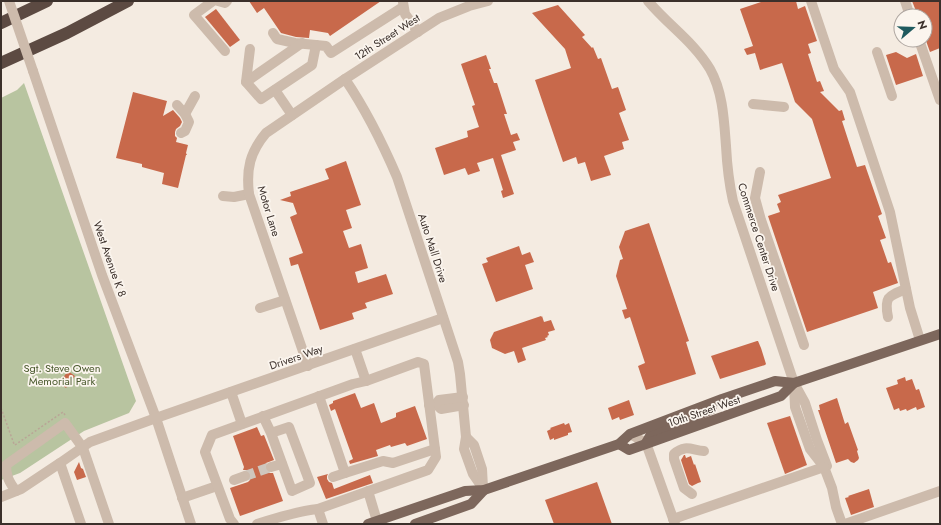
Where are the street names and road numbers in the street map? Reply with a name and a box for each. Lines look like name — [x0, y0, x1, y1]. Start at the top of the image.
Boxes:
street label: 12th Street West — [351, 10, 423, 64]
street label: Commerce Center Drive — [734, 181, 784, 294]
street label: Motor Lane — [254, 184, 284, 239]
street label: Auto Mall Drive — [414, 211, 452, 285]
street label: West Avenue K 8 — [90, 219, 130, 299]
street label: Drivers Way — [267, 340, 325, 374]
street label: 10th Street West — [666, 391, 743, 431]

